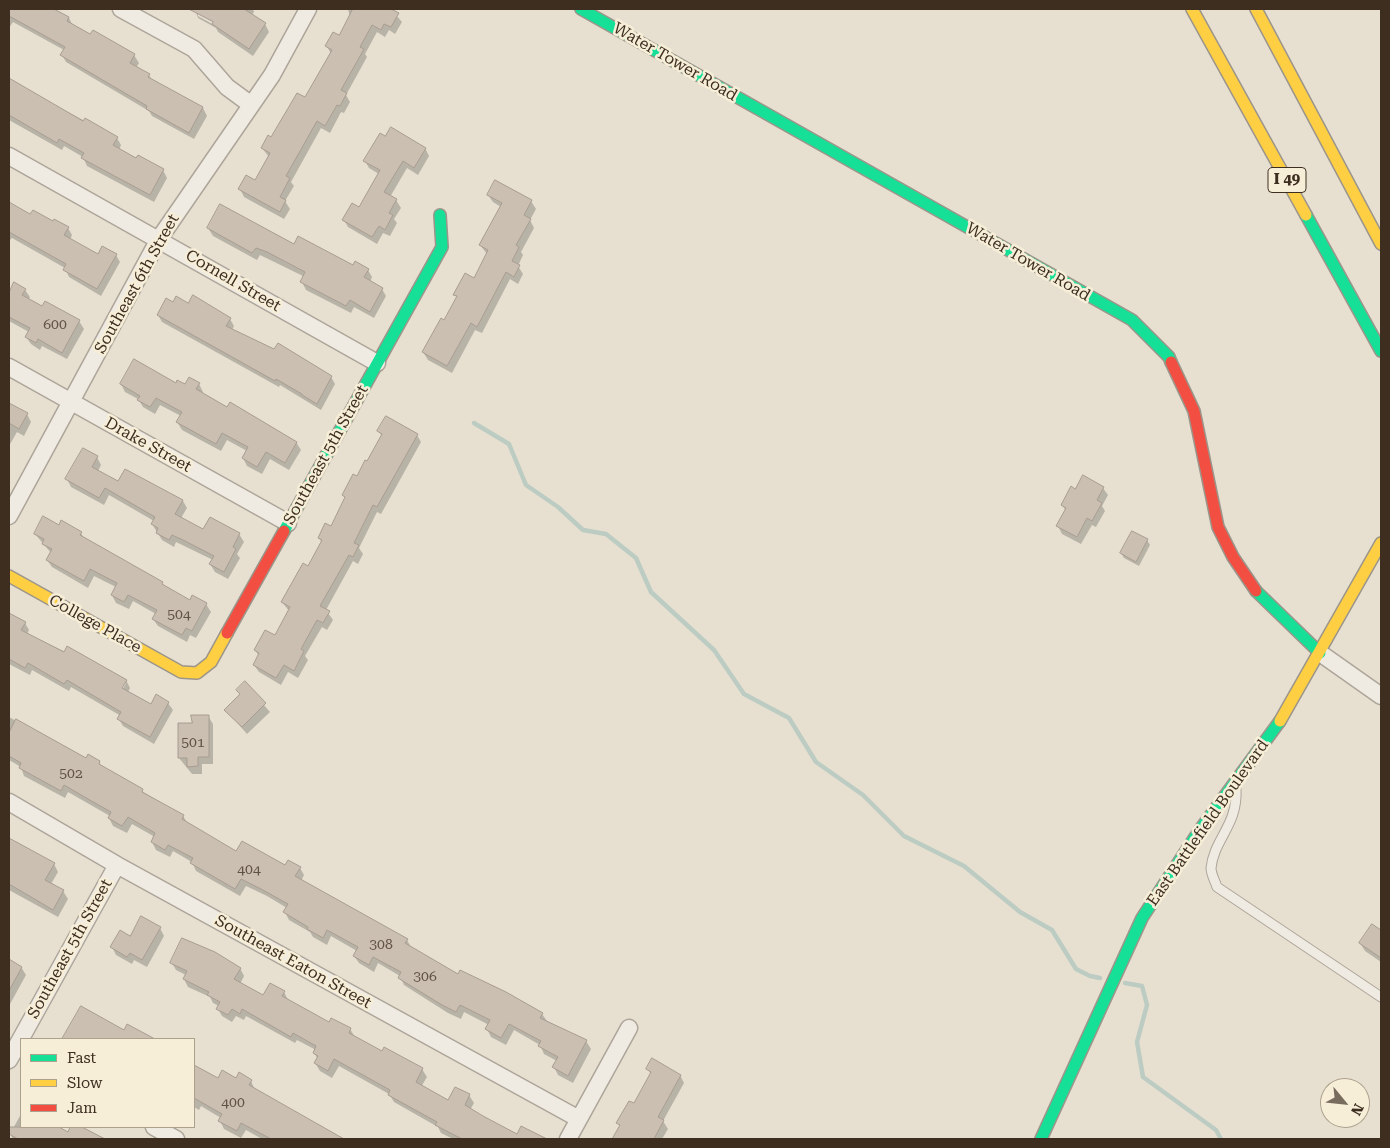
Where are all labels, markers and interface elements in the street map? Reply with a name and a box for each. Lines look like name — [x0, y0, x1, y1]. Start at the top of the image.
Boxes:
street label: Water Tower Road — [610, 19, 740, 105]
road number: I 49 — [1268, 168, 1306, 192]
street label: Southeast 6th Street — [91, 211, 183, 357]
street label: Water Tower Road — [963, 219, 1093, 305]
street label: Cornell Street — [182, 246, 284, 316]
house number: 600 — [43, 317, 67, 333]
street label: Southeast 5th Street — [280, 382, 372, 528]
street label: Drake Street — [101, 413, 195, 477]
street label: College Place — [45, 591, 145, 657]
house number: 504 — [167, 607, 191, 623]
house number: 501 — [181, 735, 205, 751]
street label: East Battlefield Boulevard — [1143, 736, 1273, 910]
house number: 502 — [59, 766, 83, 782]
house number: 404 — [237, 862, 261, 878]
street label: Southeast 5th Street — [24, 876, 116, 1022]
street label: Southeast Eaton Street — [211, 911, 375, 1013]
house number: 308 — [369, 937, 393, 953]
house number: 306 — [413, 969, 437, 985]
legend — [20, 1038, 195, 1128]
text: Fast — [67, 1049, 96, 1067]
text: Slow — [67, 1074, 102, 1092]
north arrow — [1320, 1078, 1370, 1128]
house number: 400 — [221, 1095, 245, 1111]
text: Jam — [67, 1099, 97, 1117]
text: N — [1348, 1101, 1367, 1118]

